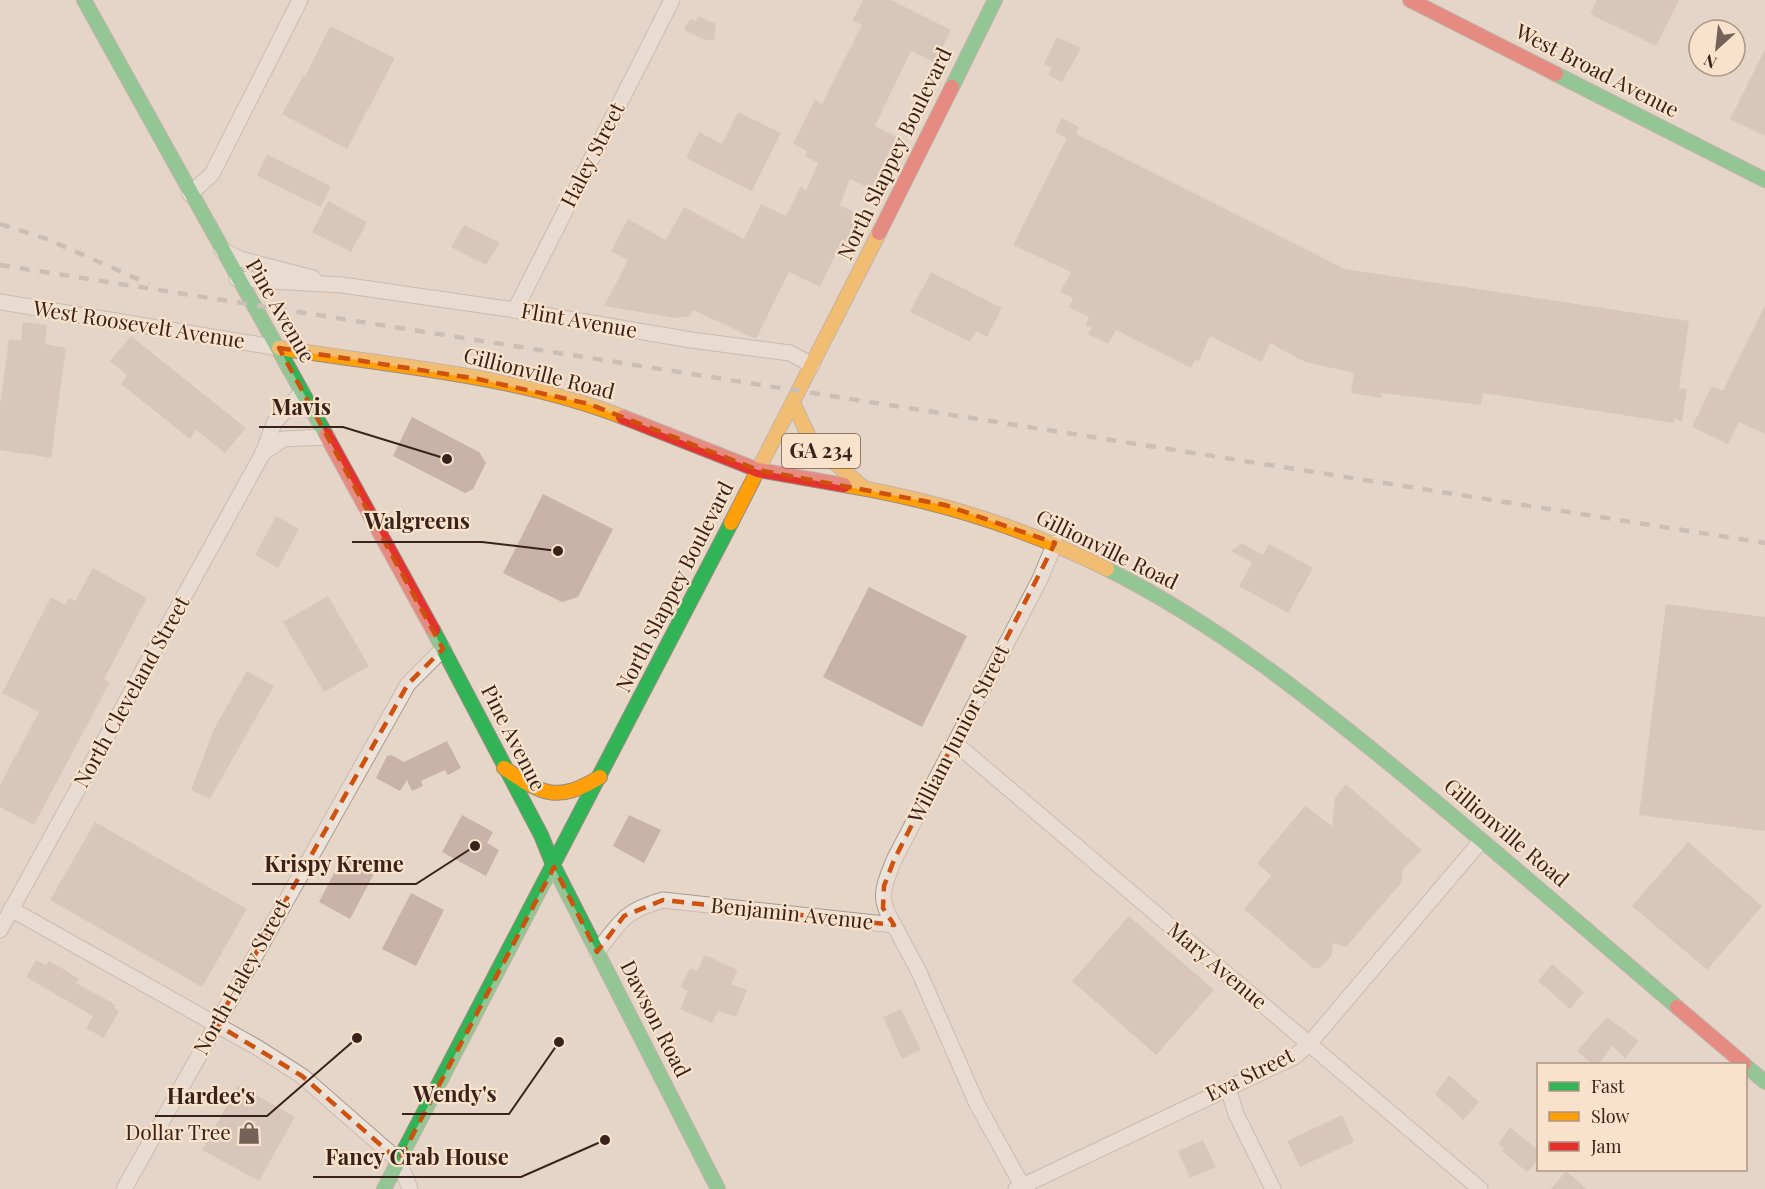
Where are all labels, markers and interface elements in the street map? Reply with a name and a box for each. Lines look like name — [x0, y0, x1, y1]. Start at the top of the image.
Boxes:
street label: West Broad Avenue — [1511, 15, 1684, 122]
north arrow — [1687, 18, 1747, 78]
street label: North Slappey Boulevard — [830, 42, 957, 264]
text: N — [1700, 50, 1720, 74]
street label: Haley Street — [553, 96, 630, 211]
street label: Pine Avenue — [241, 253, 323, 367]
street label: West Roosevelt Avenue — [30, 292, 247, 354]
street label: Flint Avenue — [519, 295, 640, 343]
street label: Gillionville Road — [461, 340, 618, 404]
callout: Mavis — [259, 387, 343, 427]
text: Mavis — [271, 391, 331, 421]
road number: GA 234 — [782, 434, 860, 468]
street label: North Slappey Boulevard — [608, 476, 739, 696]
callout: Walgreens — [352, 502, 482, 542]
street label: Gillionville Road — [1032, 502, 1184, 595]
text: Walgreens — [363, 505, 470, 535]
street label: North Cleveland Street — [66, 590, 195, 792]
street label: William Junior Street — [900, 639, 1015, 828]
street label: Pine Avenue — [476, 679, 553, 795]
street label: Gillionville Road — [1439, 771, 1576, 892]
callout: Krispy Kreme — [252, 844, 416, 884]
text: Krispy Kreme — [264, 848, 404, 878]
street label: Benjamin Avenue — [709, 890, 875, 934]
street label: North Haley Street — [186, 892, 295, 1059]
street label: Mary Avenue — [1163, 915, 1274, 1014]
street label: Dawson Road — [615, 955, 698, 1081]
street label: Eva Street — [1200, 1040, 1298, 1107]
legend — [1537, 1063, 1747, 1171]
callout: Wendy's — [402, 1074, 509, 1114]
text: Fast — [1591, 1074, 1625, 1098]
callout: Hardee's — [155, 1076, 267, 1116]
text: Wendy's — [412, 1078, 497, 1108]
text: Hardee's — [167, 1080, 255, 1110]
text: Slow — [1591, 1104, 1629, 1128]
place label: Dollar Tree — [125, 1117, 231, 1145]
shop icon: Dollar Tree — [236, 1120, 262, 1146]
text: Jam — [1590, 1134, 1621, 1158]
callout: Fancy Crab House — [313, 1137, 521, 1177]
text: Fancy Crab House — [325, 1141, 509, 1171]

